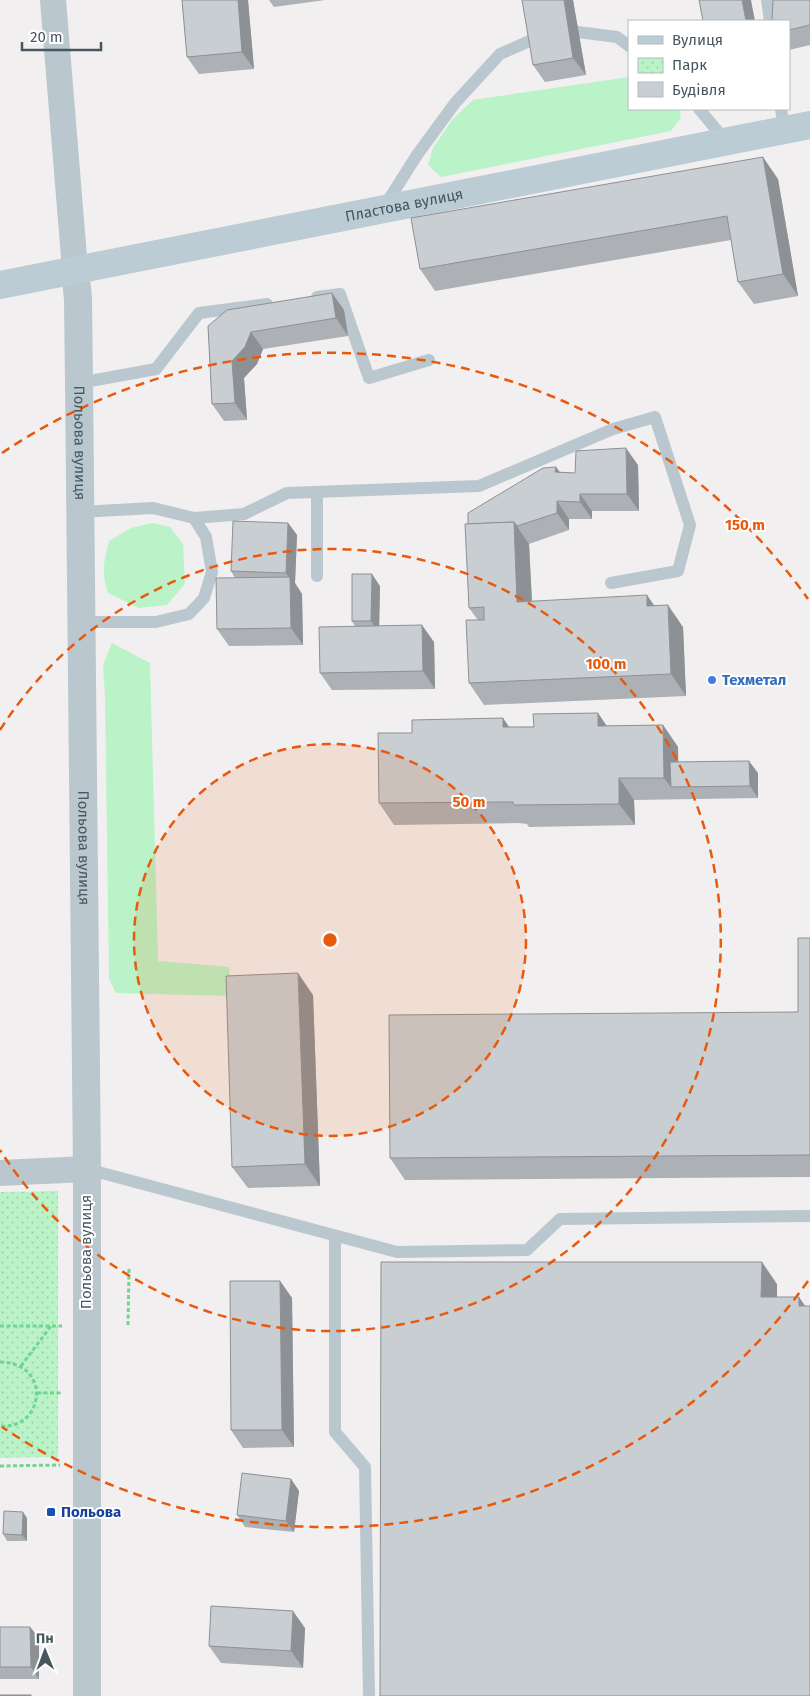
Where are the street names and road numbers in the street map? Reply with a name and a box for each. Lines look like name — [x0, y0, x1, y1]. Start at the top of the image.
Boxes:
street label: Пластова вулиця — [344, 185, 465, 226]
street label: Польова вулиця — [70, 385, 89, 500]
street label: Польова вулиця — [74, 790, 93, 905]
street label: Польова вулиця — [77, 1195, 95, 1309]

